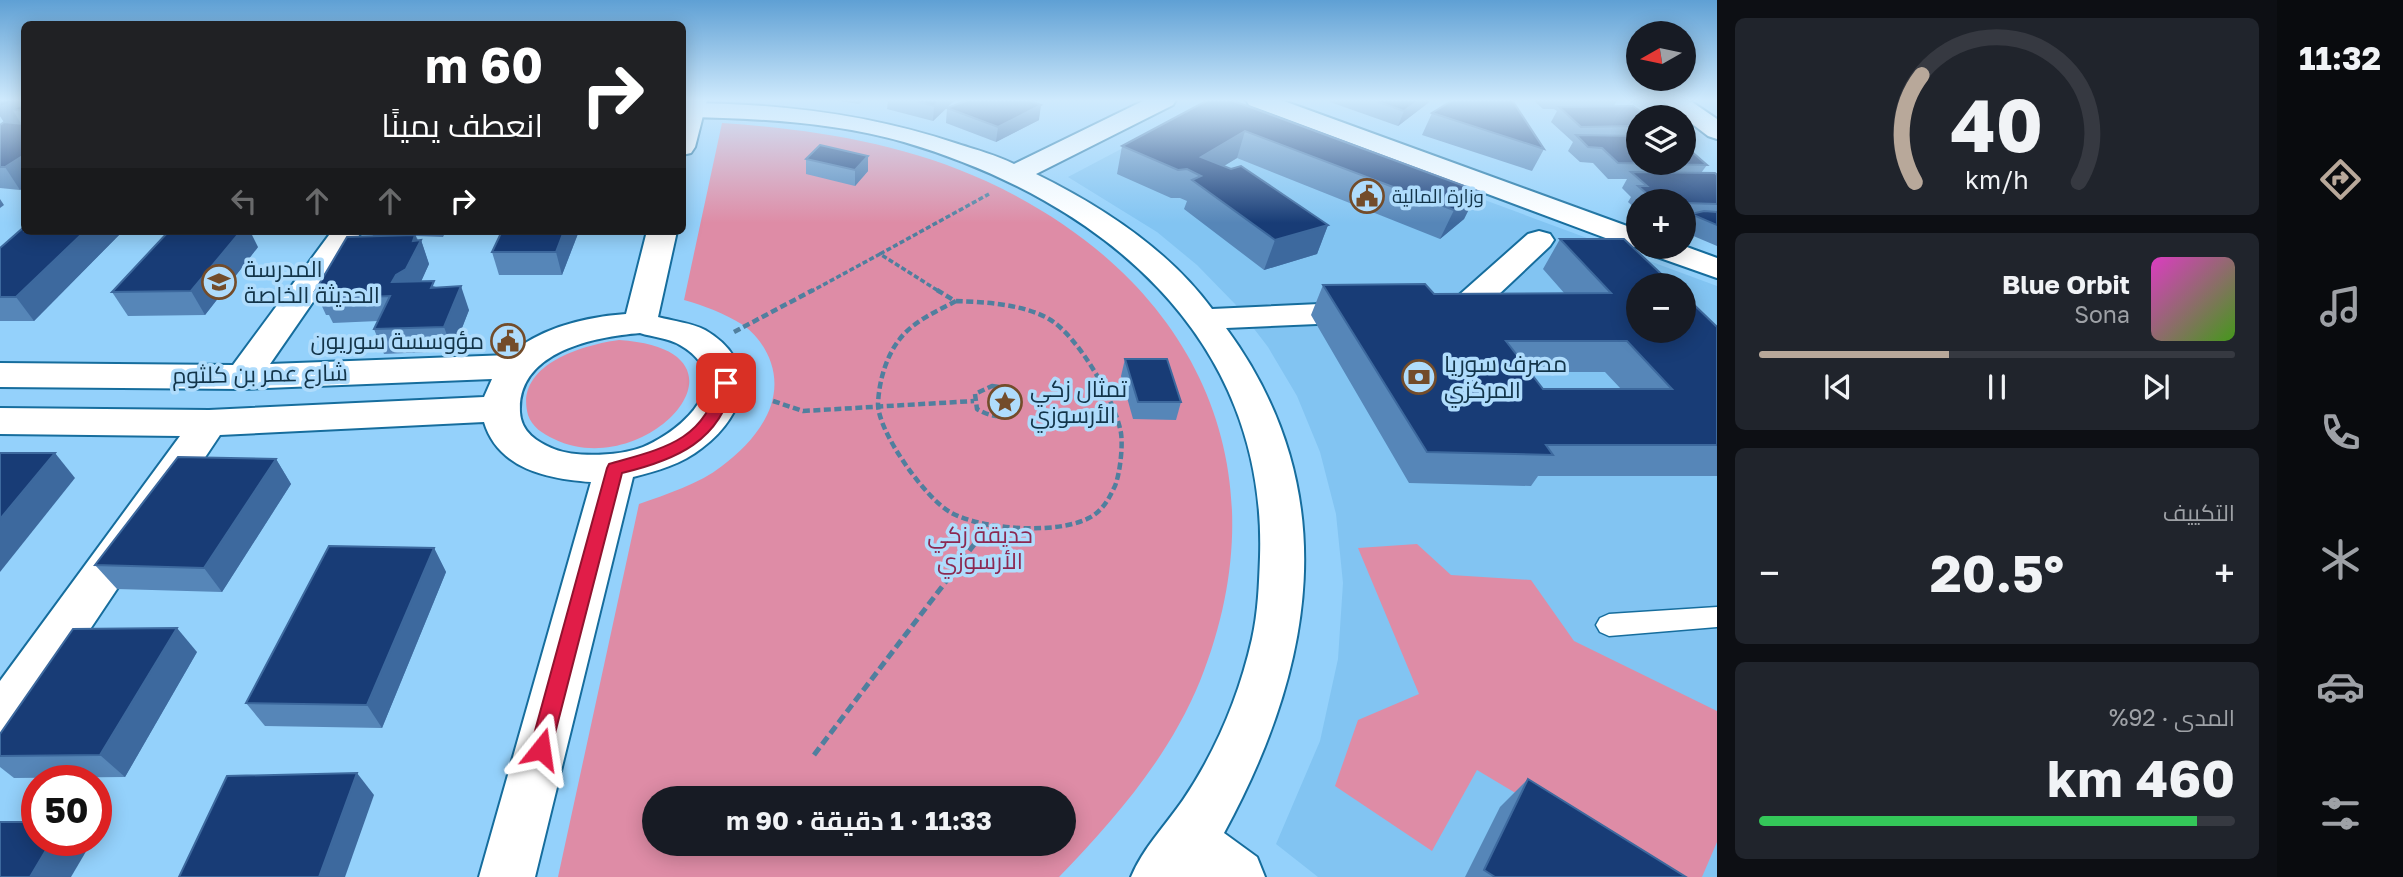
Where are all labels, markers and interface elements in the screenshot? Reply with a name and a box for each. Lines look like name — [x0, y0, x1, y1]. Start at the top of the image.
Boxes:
north arrow — [1626, 21, 1696, 91]
map controls — [1626, 21, 1696, 343]
text: 60 m — [425, 35, 543, 94]
text: 11:32 — [2299, 39, 2381, 77]
icon: right — [567, 49, 658, 140]
text: 40 — [1951, 82, 2043, 169]
button: layers — [1626, 105, 1696, 175]
text: انعطف يمينًا — [381, 106, 543, 144]
icon: directions — [2316, 155, 2365, 204]
text: km/h — [1965, 164, 2029, 195]
public building icon: وزارة المالية — [1348, 177, 1386, 215]
icon: left — [225, 182, 263, 220]
icon: ahead — [298, 182, 336, 220]
icon: ahead — [371, 182, 409, 220]
icon: right — [444, 182, 482, 220]
place label: وزارة المالية — [1392, 184, 1484, 208]
button: + — [1626, 189, 1696, 259]
place label: المدرسة الحديثة الخاصة — [244, 254, 380, 308]
school or university icon: المدرسة الحديثة الخاصة — [200, 263, 238, 301]
text: Blue Orbit — [2002, 269, 2130, 300]
button: − — [1626, 273, 1696, 343]
icon: music — [2316, 282, 2365, 331]
text: Sona — [2074, 300, 2130, 328]
public building icon: مؤوسسة سوريون — [489, 322, 527, 360]
place label: مؤوسسة سوريون — [311, 326, 484, 355]
place label: مصرف سوريا المركزي — [1444, 349, 1567, 408]
pin — [696, 353, 756, 413]
street label: شارع عمر بن كلثوم — [172, 357, 348, 392]
bank icon: مصرف سوريا المركزي — [1400, 358, 1438, 396]
icon: arrive — [707, 364, 745, 402]
icon: previous — [1819, 368, 1857, 406]
icon: pause — [1978, 368, 2016, 406]
icon: next — [2137, 368, 2175, 406]
place label: تمثال زكي الأرسوزي — [1030, 374, 1127, 433]
place icon: تمثال زكي الأرسوزي — [986, 383, 1024, 421]
icon: phone — [2316, 408, 2365, 457]
text: التكييف — [2163, 498, 2235, 526]
park label: حديقة زكي الأرسوزي — [927, 520, 1033, 579]
icon: climate — [2316, 535, 2365, 584]
text: 20.5° — [1930, 541, 2064, 603]
text: − — [1759, 550, 1780, 595]
text: + — [2214, 550, 2235, 595]
icon: car — [2316, 662, 2365, 711]
text: المدى · 92% — [2109, 703, 2235, 731]
position arrow — [504, 712, 578, 786]
text: 460 km — [2047, 746, 2235, 808]
speed limit sign: 50 — [21, 765, 112, 856]
icon: filters — [2316, 789, 2365, 838]
text: 11:33 · 1 دقيقة · 90 m — [726, 805, 992, 836]

